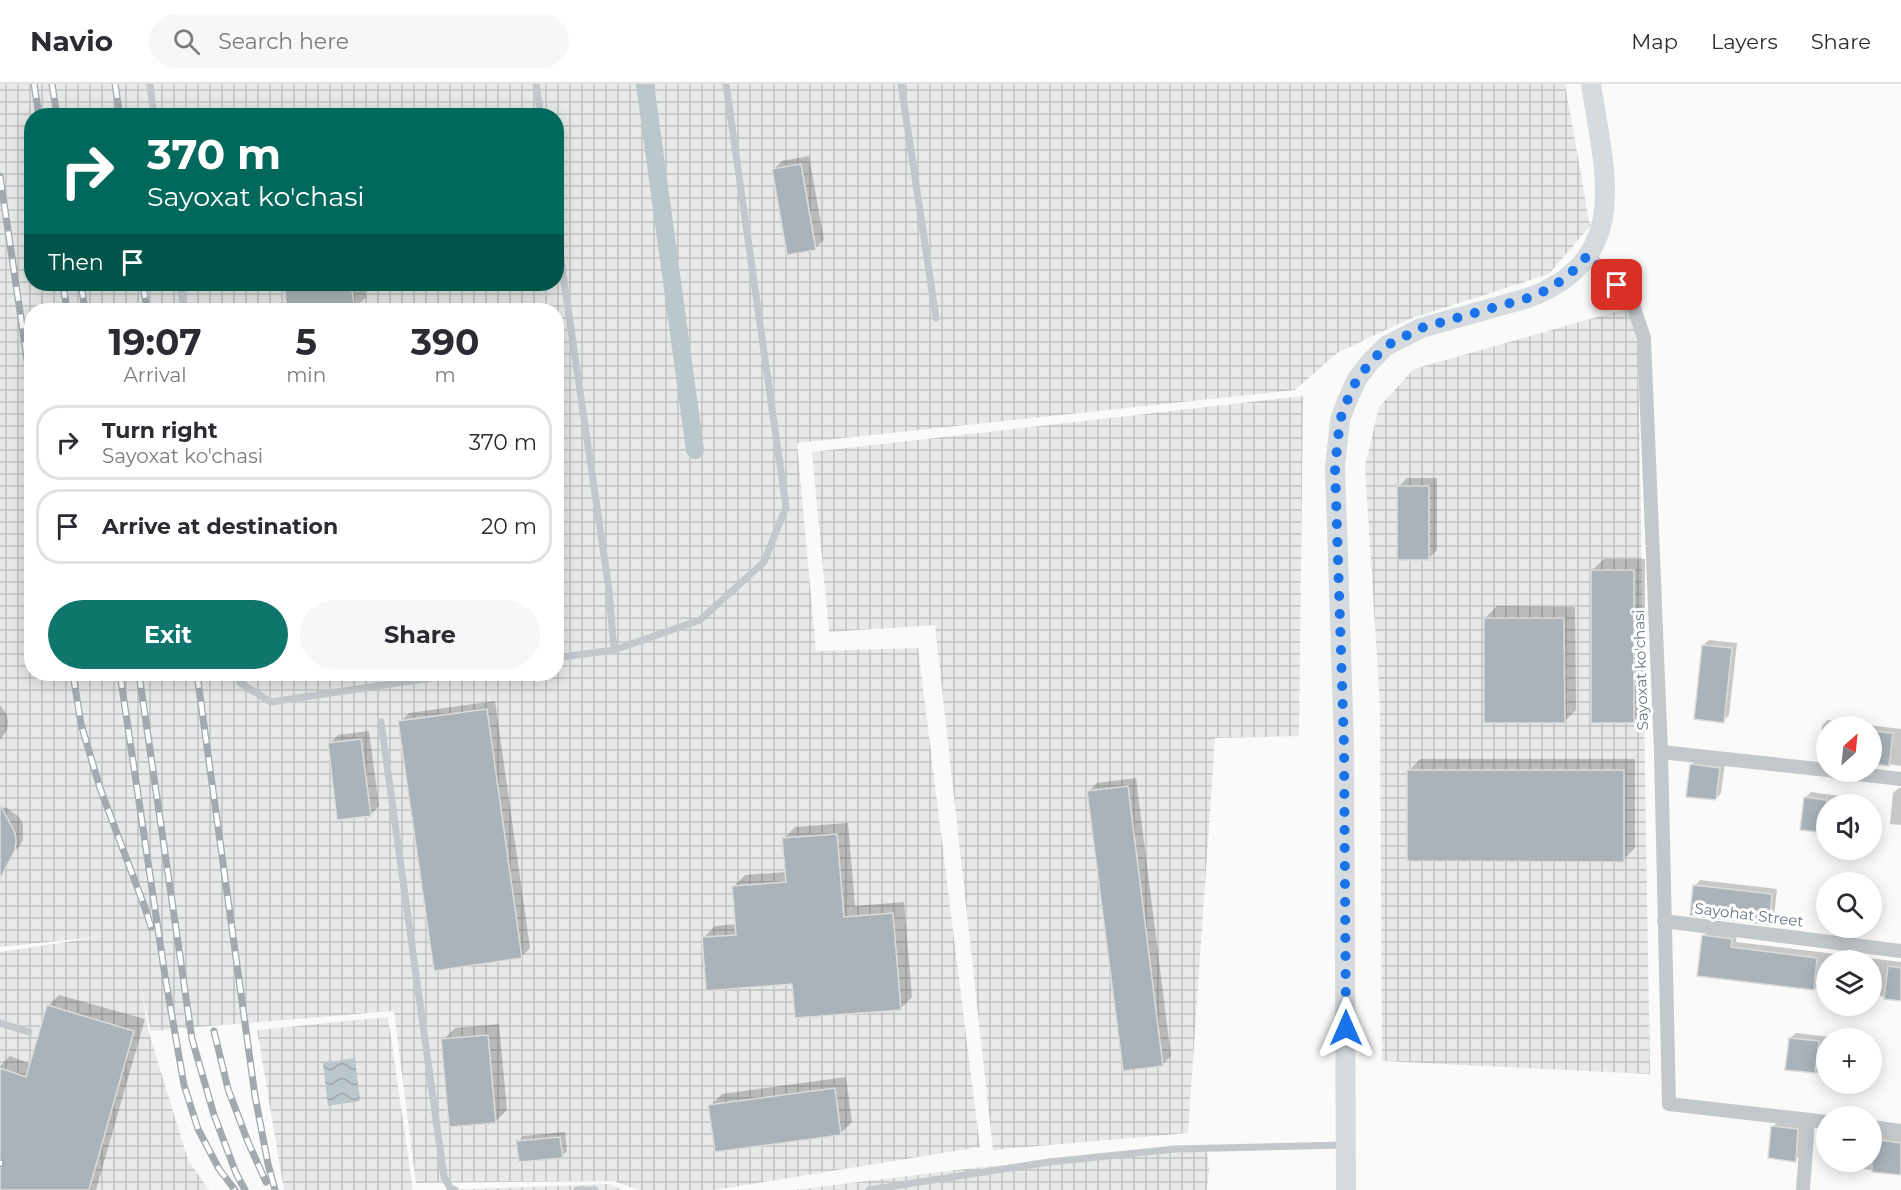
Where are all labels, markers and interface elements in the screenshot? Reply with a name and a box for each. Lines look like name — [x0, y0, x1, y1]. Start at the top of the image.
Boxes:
search box — [149, 14, 569, 68]
text: Navio — [30, 24, 113, 58]
icon: search — [170, 25, 203, 58]
text: Search here — [218, 28, 349, 55]
text: Map — [1631, 29, 1678, 54]
text: Layers — [1711, 29, 1778, 54]
text: Share — [1811, 29, 1871, 54]
text: 370 m — [147, 128, 281, 180]
icon: right — [48, 132, 126, 210]
text: Sayoxat ko'chasi — [147, 180, 365, 213]
icon: arrive — [116, 246, 149, 279]
text: Then — [48, 249, 104, 276]
pin — [1591, 259, 1642, 310]
icon: arrive — [1600, 268, 1633, 301]
text: 19:07 — [109, 320, 202, 364]
text: 5 — [295, 320, 317, 364]
text: 390 — [411, 320, 479, 364]
text: Arrival — [124, 363, 187, 387]
text: min — [286, 363, 326, 387]
text: m — [434, 363, 456, 387]
text: Turn right — [102, 417, 217, 444]
icon: right — [51, 426, 84, 459]
text: 370 m — [469, 429, 537, 456]
text: Sayoxat ko'chasi — [102, 444, 263, 468]
icon: arrive — [51, 510, 84, 543]
text: Arrive at destination — [102, 513, 338, 540]
text: 20 m — [481, 513, 537, 540]
button: Exit — [48, 600, 288, 669]
button: Share — [300, 600, 540, 669]
street label: Sayoxat ko'chasi — [1629, 609, 1652, 731]
north arrow — [1816, 716, 1882, 782]
map controls — [1816, 716, 1882, 1172]
button: sound — [1816, 794, 1882, 860]
button: search — [1816, 872, 1882, 938]
street label: Sayohat Street — [1694, 898, 1805, 931]
button: layers — [1816, 950, 1882, 1016]
position arrow — [1314, 996, 1378, 1060]
button: + — [1816, 1028, 1882, 1094]
button: − — [1816, 1106, 1882, 1172]

